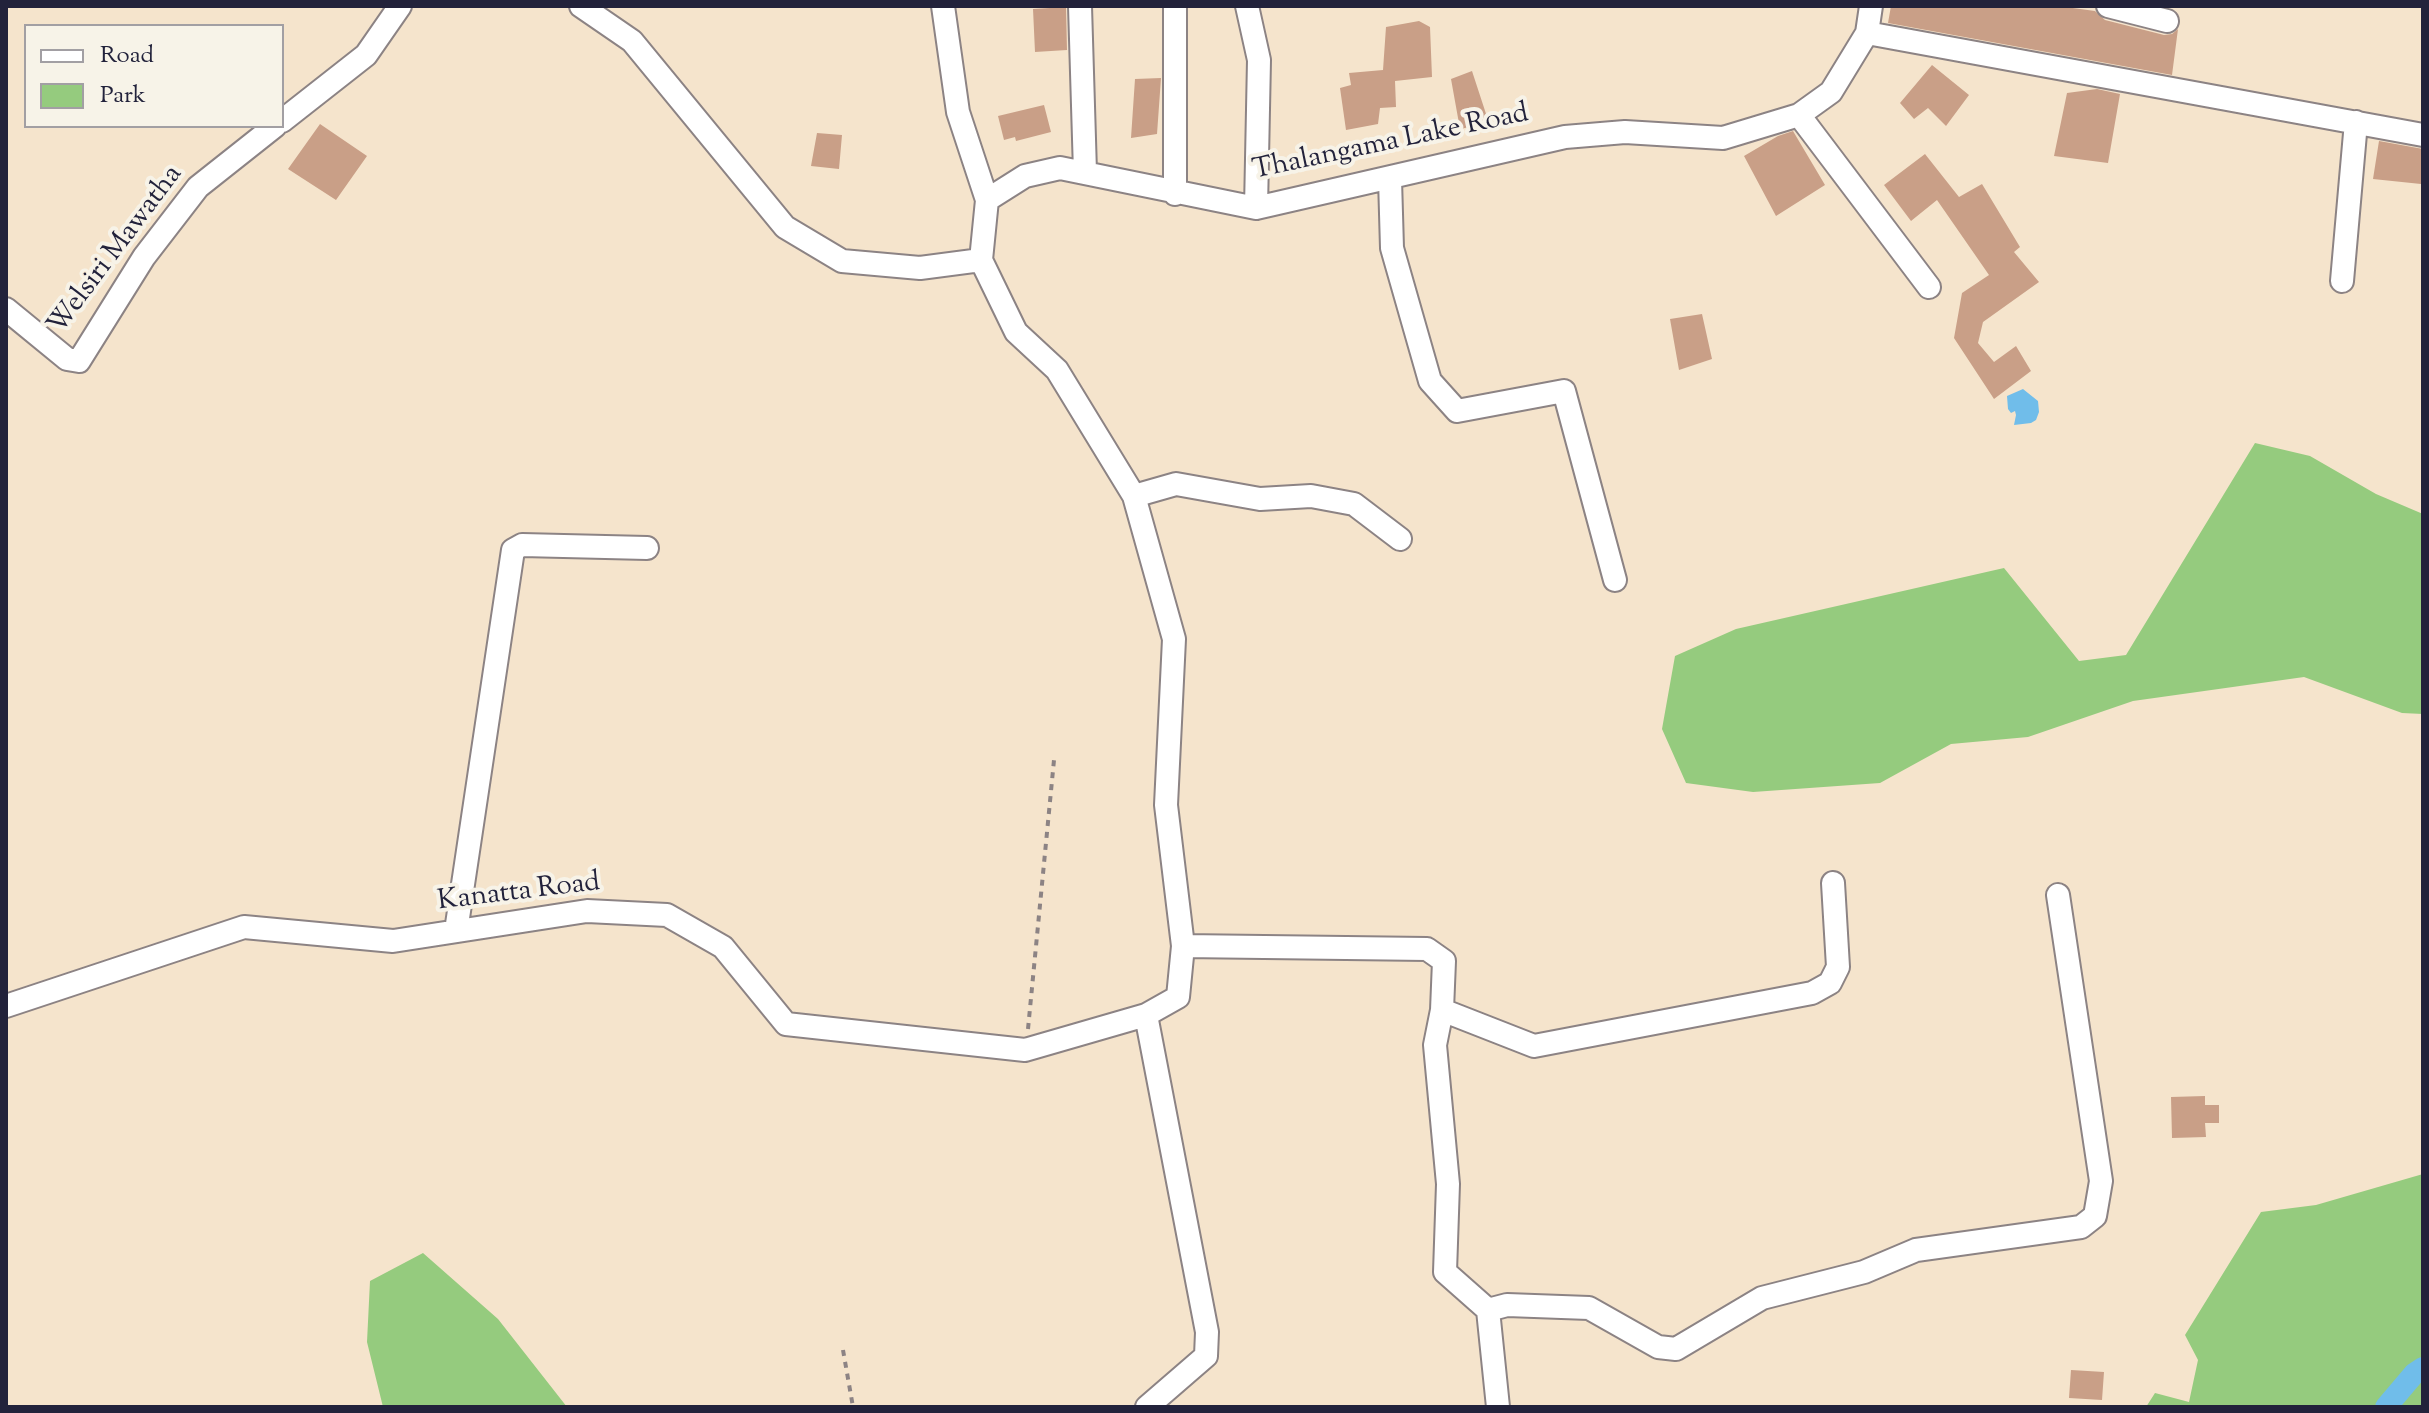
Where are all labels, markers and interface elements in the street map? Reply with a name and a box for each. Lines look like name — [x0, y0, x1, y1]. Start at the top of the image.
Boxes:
legend — [24, 24, 284, 128]
text: Road — [100, 39, 154, 73]
text: Park — [100, 79, 146, 113]
street label: Thalangama Lake Road — [1250, 98, 1532, 190]
street label: Welsiri Mawatha — [42, 160, 192, 342]
street label: Kanatta Road — [436, 867, 602, 921]

